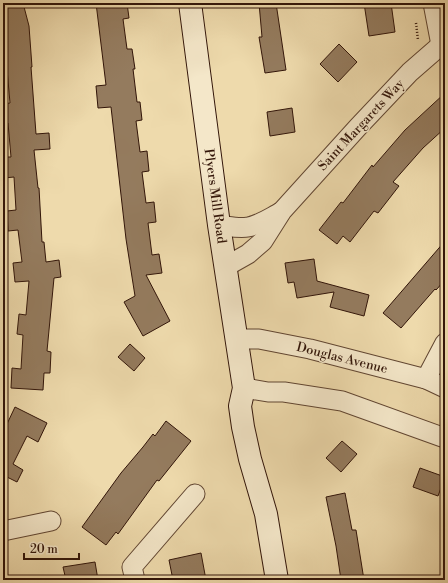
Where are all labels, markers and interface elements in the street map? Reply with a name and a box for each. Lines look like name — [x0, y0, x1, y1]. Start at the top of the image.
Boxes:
street label: Saint Margarets Way — [315, 76, 408, 174]
street label: Plyers Mill Road — [200, 147, 230, 245]
street label: Douglas Avenue — [295, 339, 390, 377]
scale bar — [24, 535, 79, 561]
text: 20 m — [30, 542, 58, 557]

